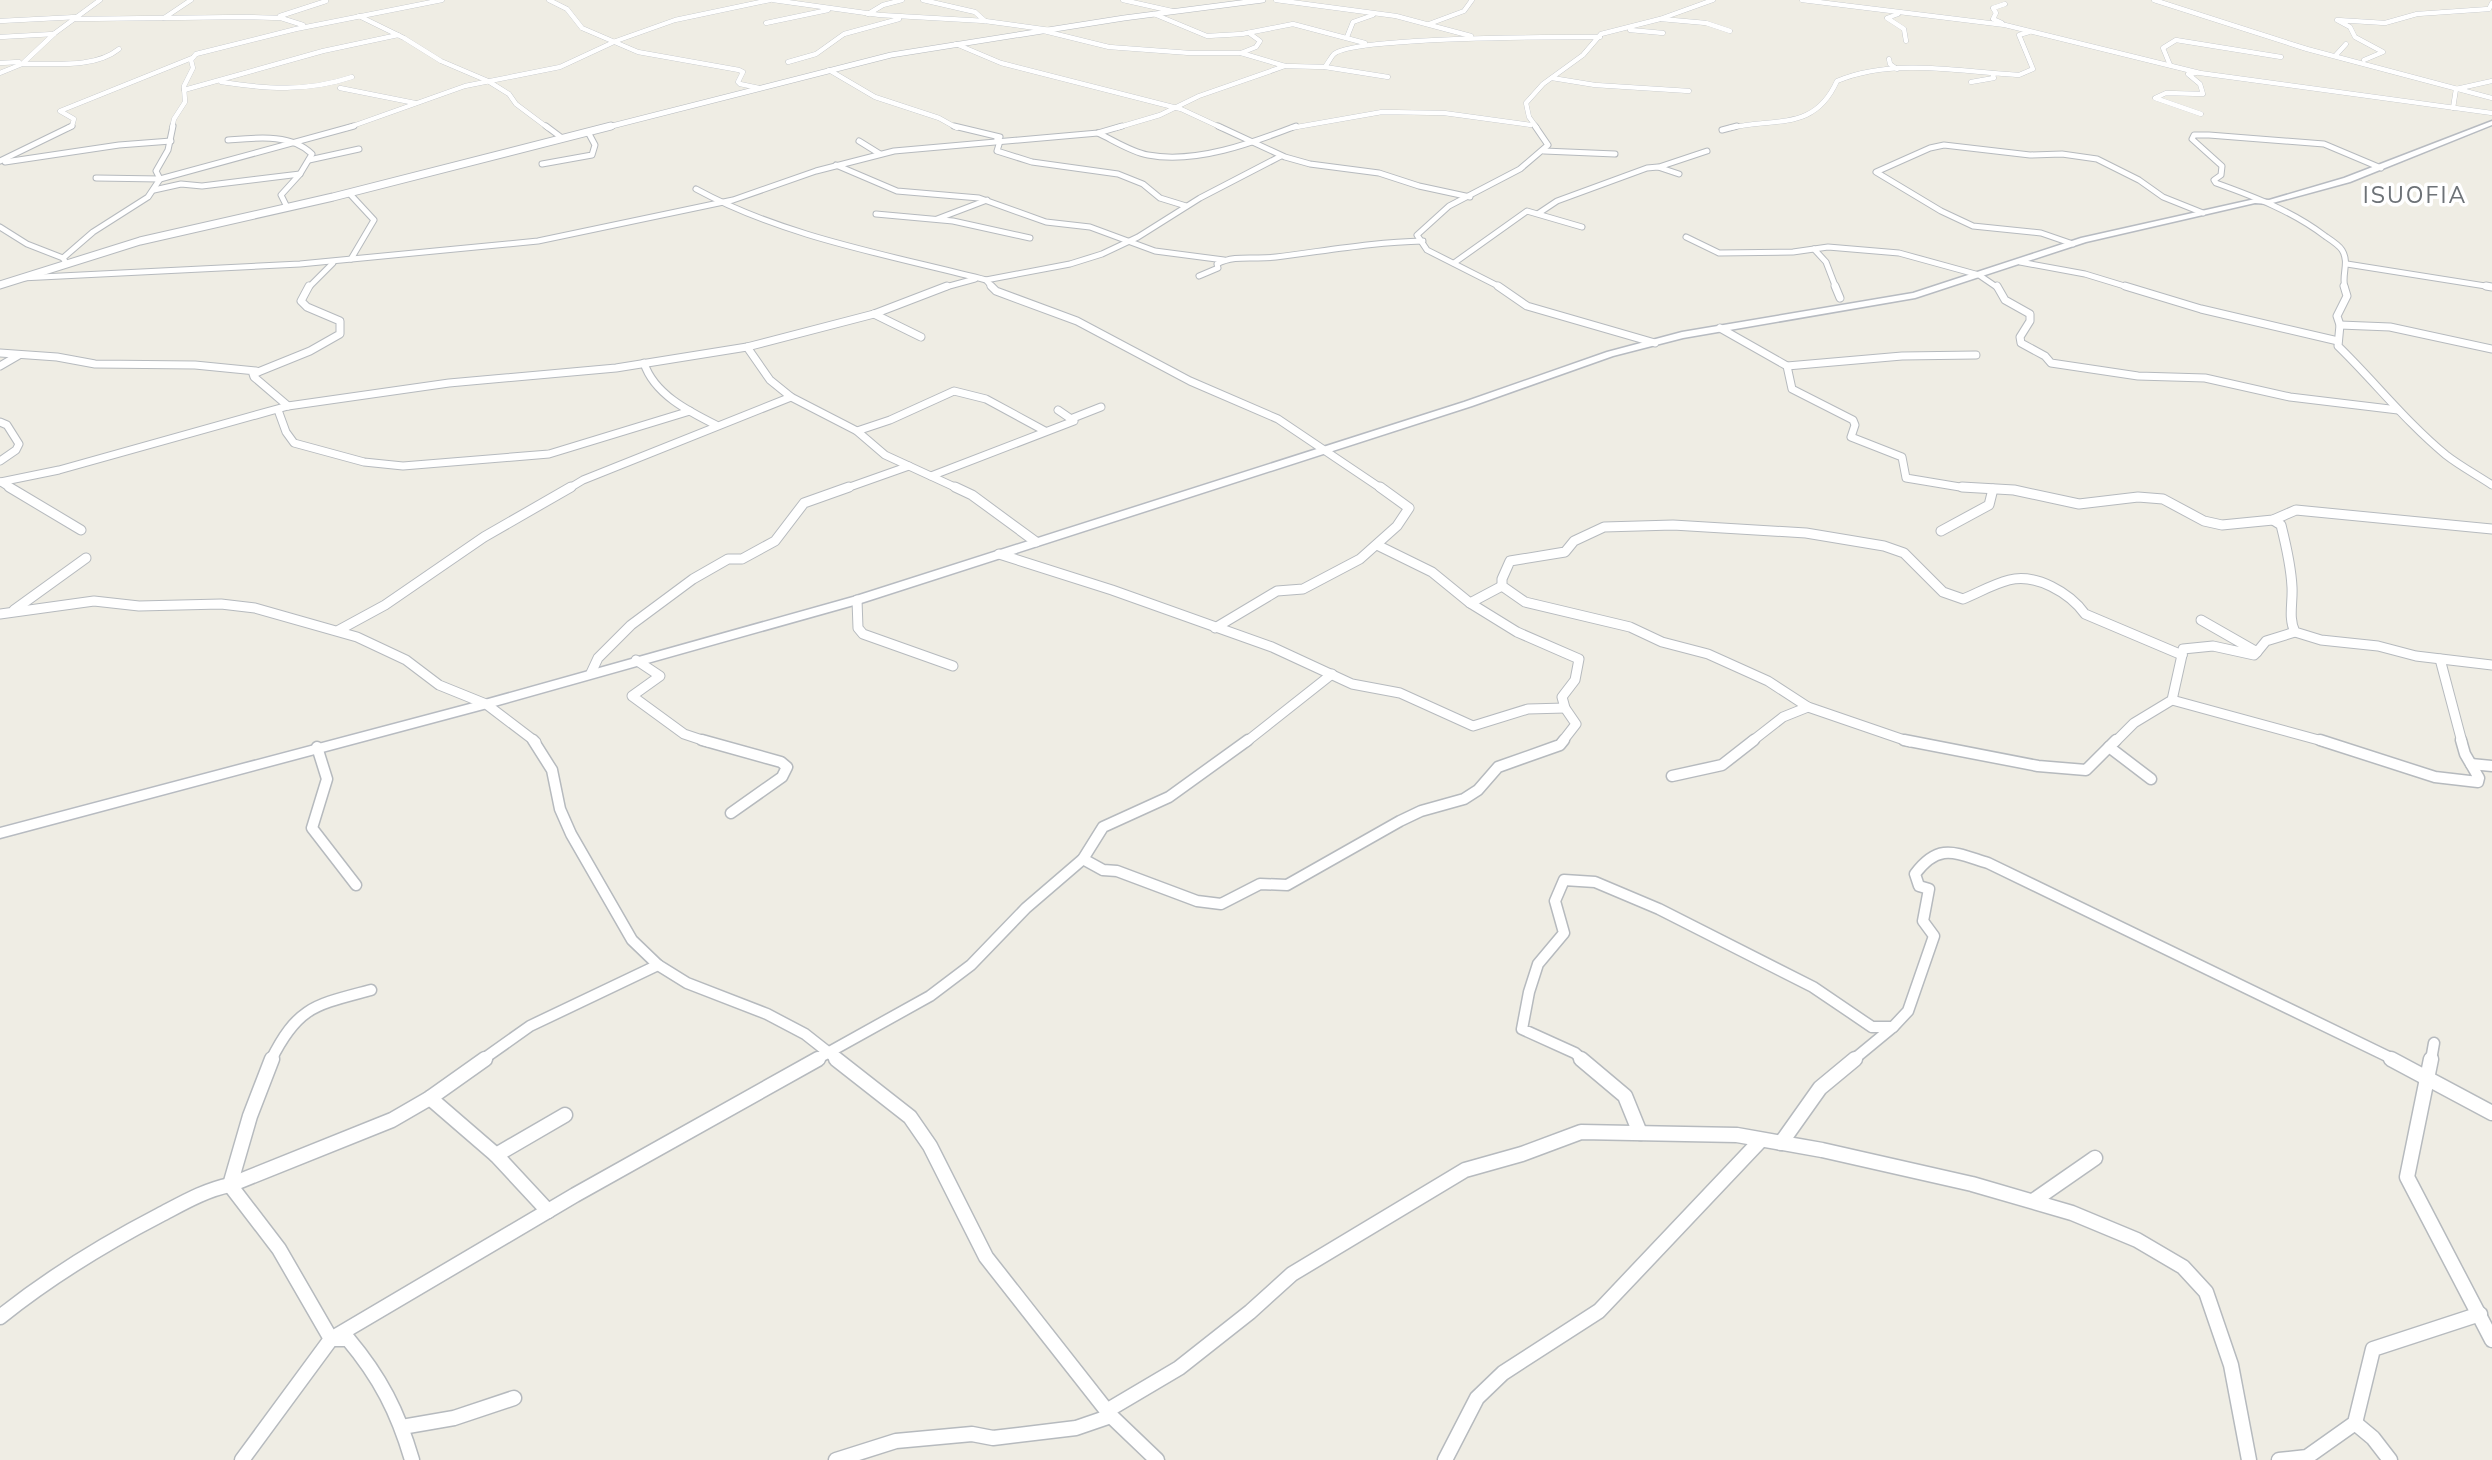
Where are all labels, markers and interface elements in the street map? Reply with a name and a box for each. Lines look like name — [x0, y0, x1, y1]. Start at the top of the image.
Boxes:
district label: ISUOFIA — [2363, 180, 2467, 209]

